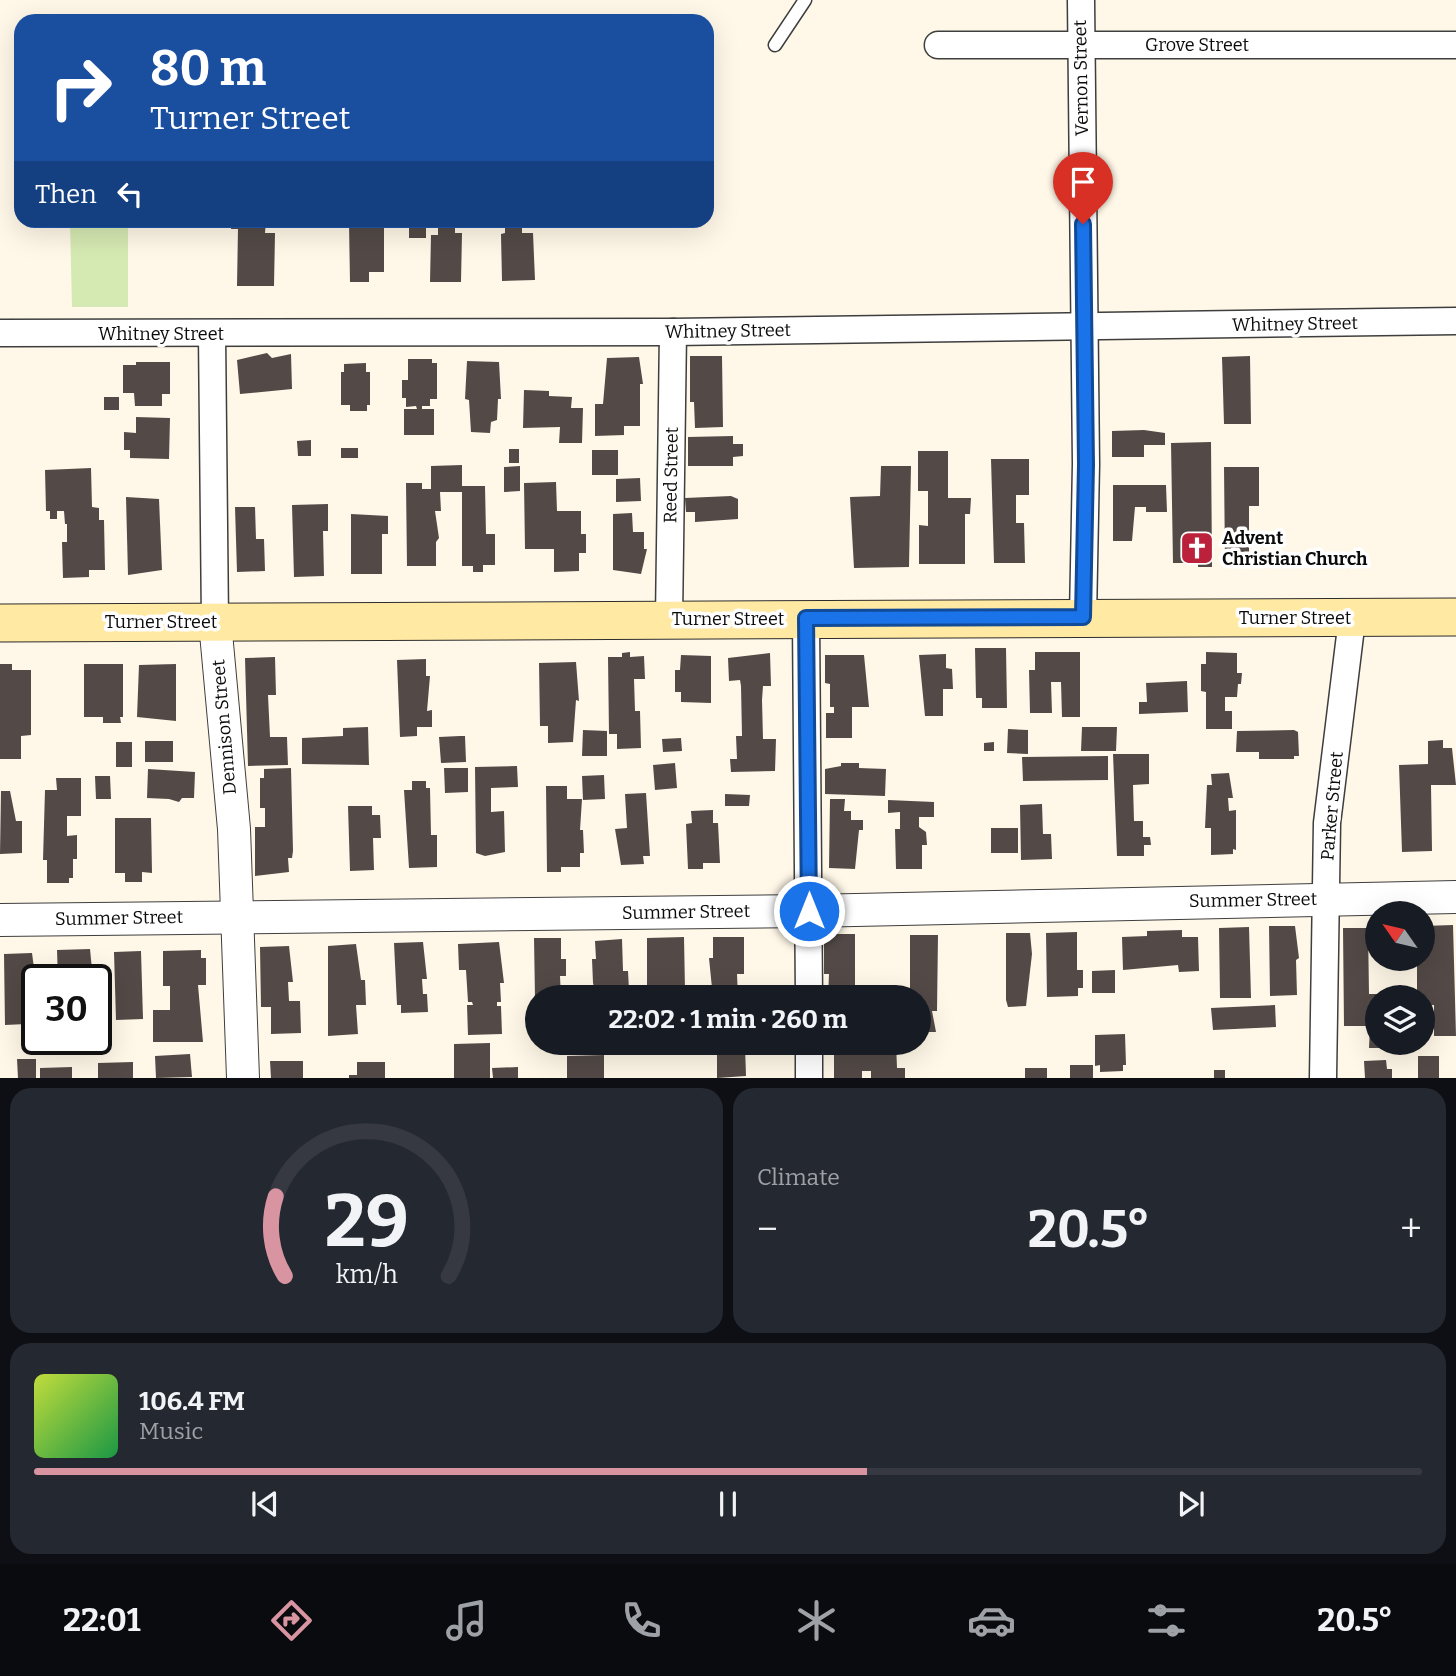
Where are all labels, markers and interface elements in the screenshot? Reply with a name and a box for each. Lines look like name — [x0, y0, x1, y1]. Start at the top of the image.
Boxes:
street label: Vernon Street — [1069, 19, 1093, 136]
street label: Grove Street — [1145, 34, 1250, 56]
text: 80 m — [150, 39, 266, 98]
icon: right — [35, 42, 126, 133]
text: Turner Street — [150, 99, 350, 137]
pin — [1053, 152, 1113, 224]
icon: arrive — [1064, 163, 1102, 201]
icon: left — [111, 175, 149, 213]
text: Then — [35, 179, 97, 210]
street label: Whitney Street — [1232, 312, 1359, 336]
street label: Whitney Street — [665, 319, 792, 343]
street label: Whitney Street — [98, 323, 225, 345]
street label: Reed Street — [659, 426, 683, 523]
place label: Advent Christian Church — [1222, 527, 1368, 570]
church icon: Advent Christian Church — [1178, 529, 1216, 567]
street label: Turner Street — [1239, 607, 1352, 629]
street label: Turner Street — [672, 608, 785, 630]
street label: Turner Street — [105, 611, 218, 633]
street label: Dennison Street — [207, 658, 241, 795]
street label: Parker Street — [1316, 750, 1348, 862]
position arrow — [772, 874, 846, 948]
street label: Summer Street — [1189, 888, 1318, 912]
street label: Summer Street — [622, 900, 751, 924]
north arrow — [1365, 901, 1435, 971]
map controls — [1365, 901, 1435, 1055]
street label: Summer Street — [55, 906, 184, 930]
speed limit sign: 30 — [21, 964, 112, 1055]
button: layers — [1365, 985, 1435, 1055]
text: 22:02 · 1 min · 260 m — [608, 1004, 848, 1035]
text: Climate — [757, 1163, 840, 1191]
text: 29 — [324, 1179, 409, 1266]
text: 20.5° — [1028, 1198, 1151, 1261]
text: − — [757, 1206, 778, 1252]
text: + — [1400, 1206, 1422, 1252]
text: km/h — [336, 1260, 398, 1290]
text: 106.4 FM — [139, 1386, 245, 1417]
text: Music — [139, 1417, 203, 1445]
icon: previous — [246, 1485, 284, 1523]
icon: pause — [709, 1485, 747, 1523]
icon: next — [1172, 1485, 1210, 1523]
icon: directions — [267, 1596, 316, 1645]
icon: music — [442, 1596, 491, 1645]
icon: phone — [617, 1596, 666, 1645]
icon: climate — [792, 1596, 841, 1645]
icon: car — [967, 1596, 1016, 1645]
icon: filters — [1142, 1596, 1191, 1645]
text: 22:01 — [63, 1601, 140, 1639]
text: 20.5° — [1317, 1601, 1393, 1639]

